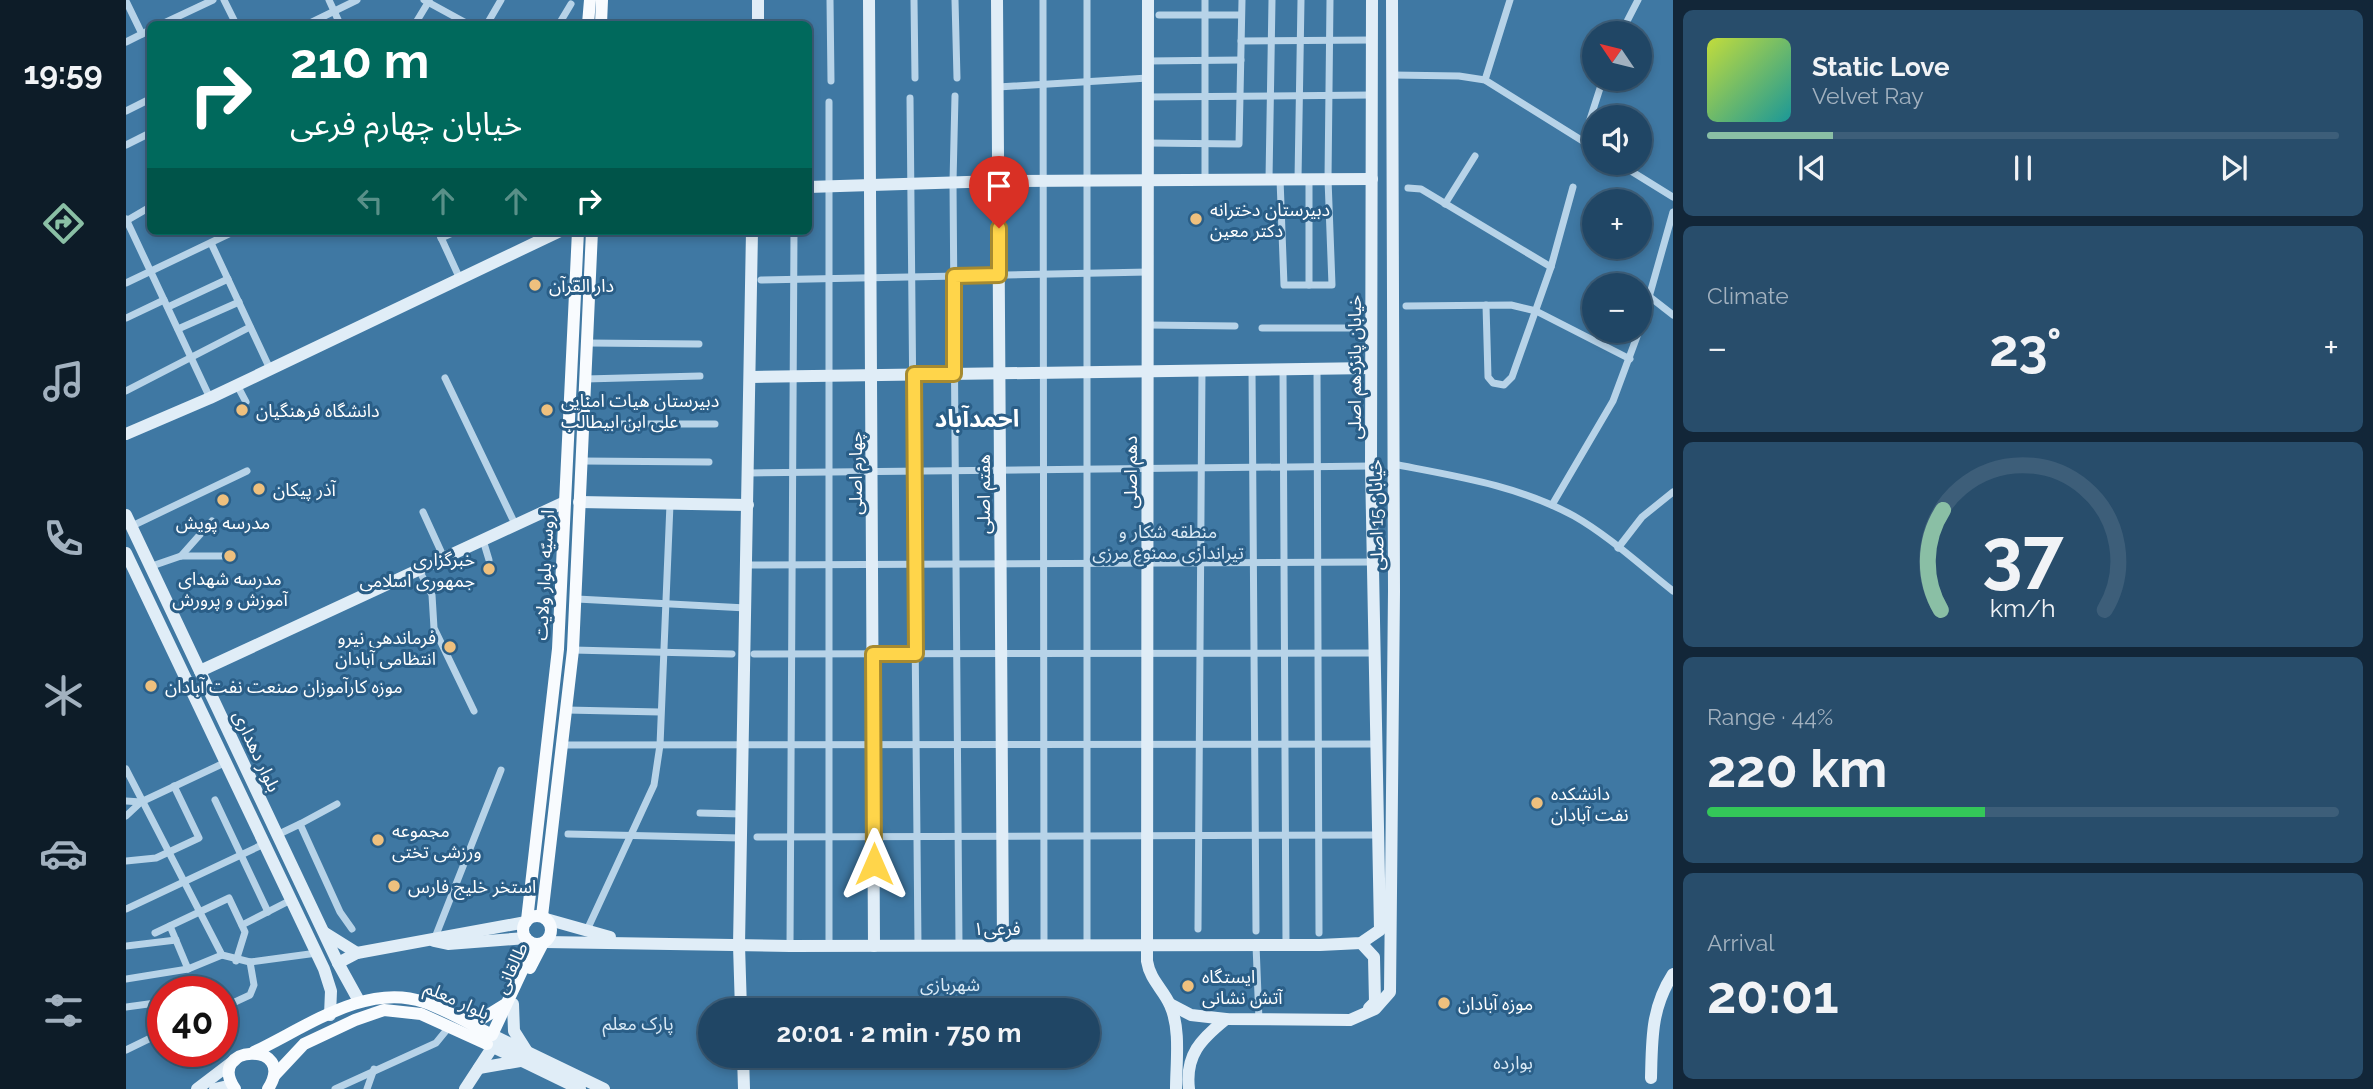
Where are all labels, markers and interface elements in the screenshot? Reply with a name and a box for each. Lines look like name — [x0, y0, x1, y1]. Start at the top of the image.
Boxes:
north arrow — [1582, 21, 1652, 91]
map controls — [1582, 21, 1652, 343]
text: 210 m — [290, 32, 429, 89]
icon: right — [175, 49, 266, 140]
text: Static Love — [1812, 52, 1950, 82]
text: 19:59 — [23, 54, 103, 91]
text: Velvet Ray — [1812, 82, 1924, 109]
text: خیابان چهارم فرعی — [290, 105, 522, 142]
button: sound — [1582, 105, 1652, 175]
icon: previous — [1793, 149, 1831, 187]
icon: pause — [2004, 149, 2042, 187]
icon: next — [2215, 149, 2253, 187]
pin — [969, 156, 1029, 228]
icon: arrive — [980, 167, 1018, 205]
icon: left — [351, 182, 389, 220]
icon: ahead — [424, 182, 462, 220]
icon: ahead — [497, 182, 535, 220]
icon: right — [570, 182, 608, 220]
button: + — [1582, 189, 1652, 259]
icon: directions — [39, 199, 88, 248]
place label: دبیرستان دخترانه دکتر معین — [1210, 199, 1330, 242]
marker: دبیرستان دخترانه دکتر معین — [1188, 211, 1204, 227]
button: − — [1582, 273, 1652, 343]
place label: دار القرآن — [549, 275, 614, 297]
marker: دار القرآن — [527, 277, 543, 293]
text: Climate — [1707, 282, 1789, 309]
street label: خیابان پانزدهم اصلی — [1344, 295, 1368, 439]
text: 23° — [1989, 317, 2062, 378]
text: − — [1707, 325, 1727, 370]
text: + — [2323, 325, 2339, 370]
icon: music — [39, 357, 88, 406]
place label: دبیرستان هیات امنایی علی ابن ابیطالب — [561, 390, 719, 433]
place label: دانشگاه فرهنگیان — [256, 400, 380, 422]
marker: دانشگاه فرهنگیان — [234, 402, 250, 418]
marker: دبیرستان هیات امنایی علی ابن ابیطالب — [539, 402, 555, 418]
district label: احمدآباد — [935, 404, 1019, 433]
street label: چهارم اصلی — [845, 431, 870, 515]
street label: دهم اصلی — [1120, 436, 1144, 508]
street label: هفتم اصلی — [973, 454, 997, 534]
street label: خیابان 15 اصلی — [1365, 459, 1388, 571]
place label: آذر پیکان — [273, 479, 337, 501]
marker: آذر پیکان — [251, 481, 267, 497]
marker: مدرسه پویش — [215, 492, 231, 508]
street label: اروسیّه بلوار ولایت — [530, 509, 559, 641]
place label: مدرسه پویش — [176, 512, 270, 534]
text: 37 — [1982, 513, 2064, 598]
icon: phone — [39, 514, 88, 563]
park label: منطقه شکار و تیراندازی ممنوع مرزی — [1092, 521, 1244, 567]
marker: مدرسه شهدای آموزش و پرورش — [222, 548, 238, 564]
place label: خبرگزاری جمهوری اسلامی — [360, 549, 475, 592]
marker: خبرگزاری جمهوری اسلامی — [481, 561, 497, 577]
place label: مدرسه شهدای آموزش و پرورش — [172, 568, 289, 611]
text: km/h — [1990, 593, 2056, 623]
place label: فرماندهی نیرو انتظامی آبادان — [335, 627, 436, 670]
marker: فرماندهی نیرو انتظامی آبادان — [442, 639, 458, 655]
icon: climate — [39, 671, 88, 720]
place label: موزه کارآموزان صنعت نفت آبادان — [165, 676, 403, 698]
marker: موزه کارآموزان صنعت نفت آبادان — [143, 678, 159, 694]
text: Range · 44% — [1707, 703, 1833, 730]
street label: بلوار دهداری — [228, 707, 285, 795]
text: 220 km — [1707, 738, 1888, 799]
place label: دانشکده نفت آبادان — [1551, 783, 1629, 826]
marker: دانشکده نفت آبادان — [1529, 795, 1545, 811]
place label: مجموعه ورزشی تختی — [392, 820, 481, 863]
position arrow — [837, 827, 911, 901]
icon: car — [39, 829, 88, 878]
marker: مجموعه ورزشی تختی — [370, 832, 386, 848]
place label: استخر خلیج فارس — [408, 876, 536, 900]
marker: استخر خلیج فارس — [386, 878, 402, 894]
street label: فرعی۱ — [973, 918, 1021, 940]
text: Arrival — [1707, 929, 1774, 956]
street label: طالقانی — [490, 939, 533, 997]
text: 20:01 — [1707, 964, 1839, 1025]
place label: ایستگاه آتش نشانی — [1202, 966, 1283, 1009]
park label: شهربازی — [920, 974, 980, 996]
speed limit sign: 40 — [147, 976, 238, 1067]
street label: بلوار معلم — [420, 976, 493, 1026]
marker: ایستگاه آتش نشانی — [1180, 978, 1196, 994]
icon: filters — [39, 986, 88, 1035]
place label: موزه آبادان — [1458, 993, 1533, 1015]
marker: موزه آبادان — [1436, 995, 1452, 1011]
park label: پارک معلم — [602, 1013, 674, 1037]
text: 20:01 · 2 min · 750 m — [776, 1018, 1022, 1048]
park label: بوارده — [1493, 1052, 1533, 1074]

